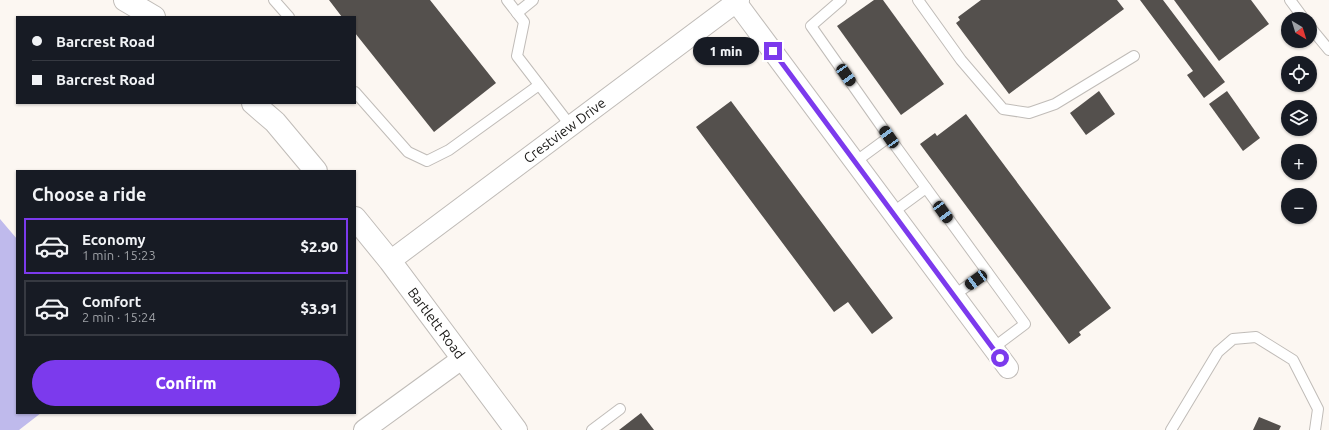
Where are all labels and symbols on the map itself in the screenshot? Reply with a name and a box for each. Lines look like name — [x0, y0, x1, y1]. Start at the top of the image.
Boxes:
north arrow — [1281, 12, 1317, 48]
callout: 1 min — [693, 37, 759, 65]
route end — [764, 42, 782, 60]
car — [834, 62, 858, 88]
street label: Crestview Drive — [520, 95, 609, 166]
car — [877, 124, 901, 150]
car — [931, 199, 955, 225]
car — [963, 268, 989, 292]
street label: Bartlett Road — [405, 284, 468, 362]
route start — [991, 349, 1009, 367]

